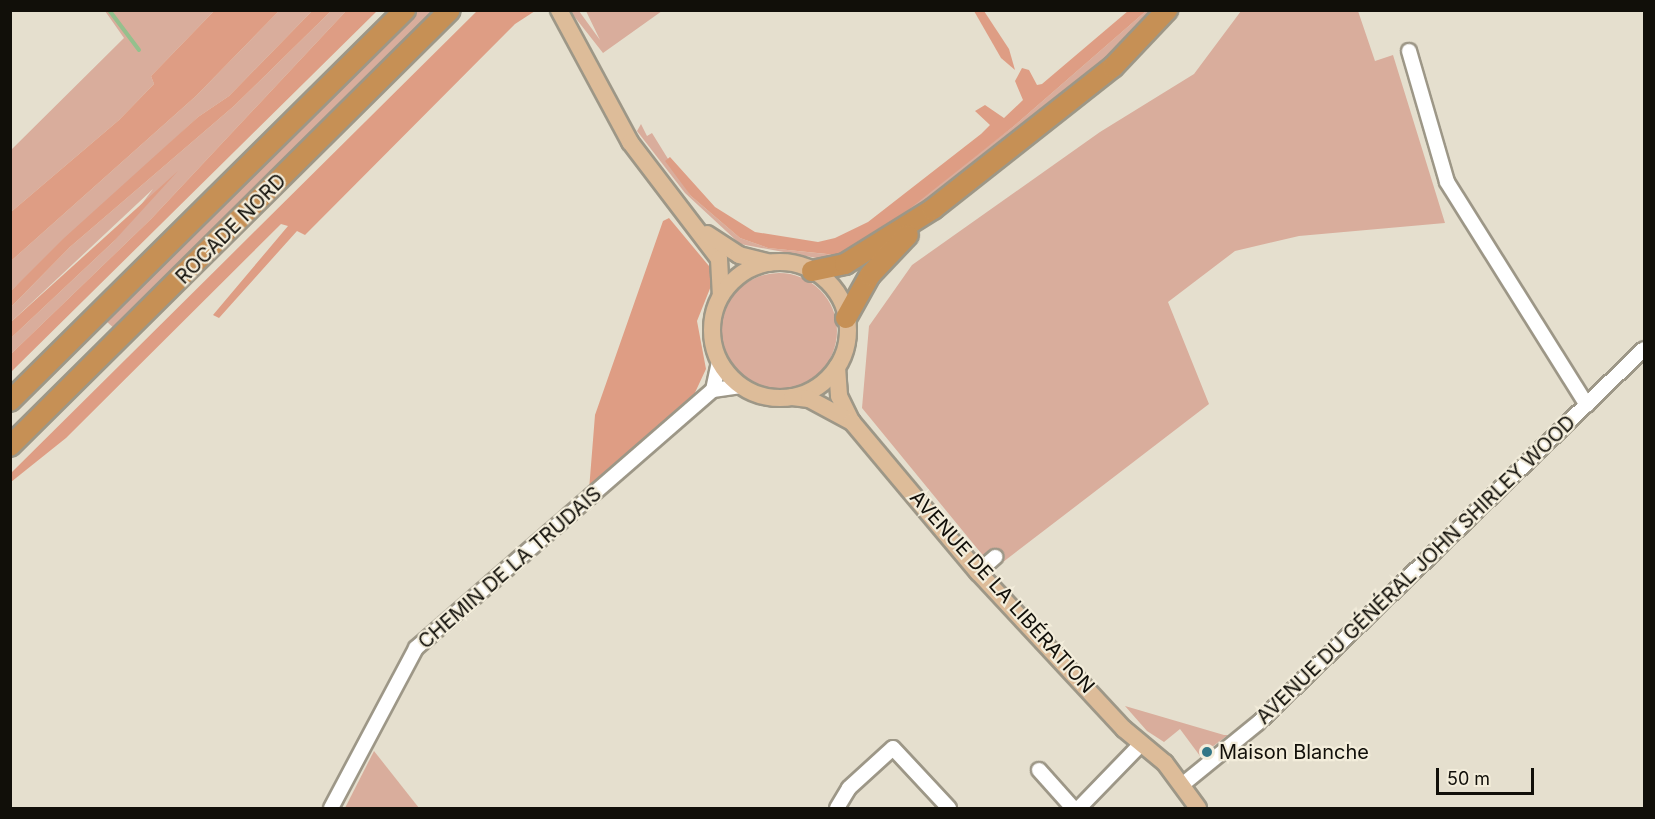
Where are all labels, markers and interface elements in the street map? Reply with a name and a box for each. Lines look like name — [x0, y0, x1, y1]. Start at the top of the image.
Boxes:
street label: ROCADE NORD — [171, 169, 291, 289]
street label: AVENUE DU GÉNÉRAL JOHN SHIRLEY WOOD — [1252, 411, 1580, 729]
street label: CHEMIN DE LA TRUDAIS — [414, 482, 606, 654]
street label: AVENUE DE LA LIBÉRATION — [905, 486, 1099, 698]
place label: Maison Blanche — [1219, 740, 1369, 764]
marker: Maison Blanche — [1200, 745, 1214, 759]
scale bar — [1439, 756, 1536, 794]
text: 50 m — [1447, 768, 1490, 789]

